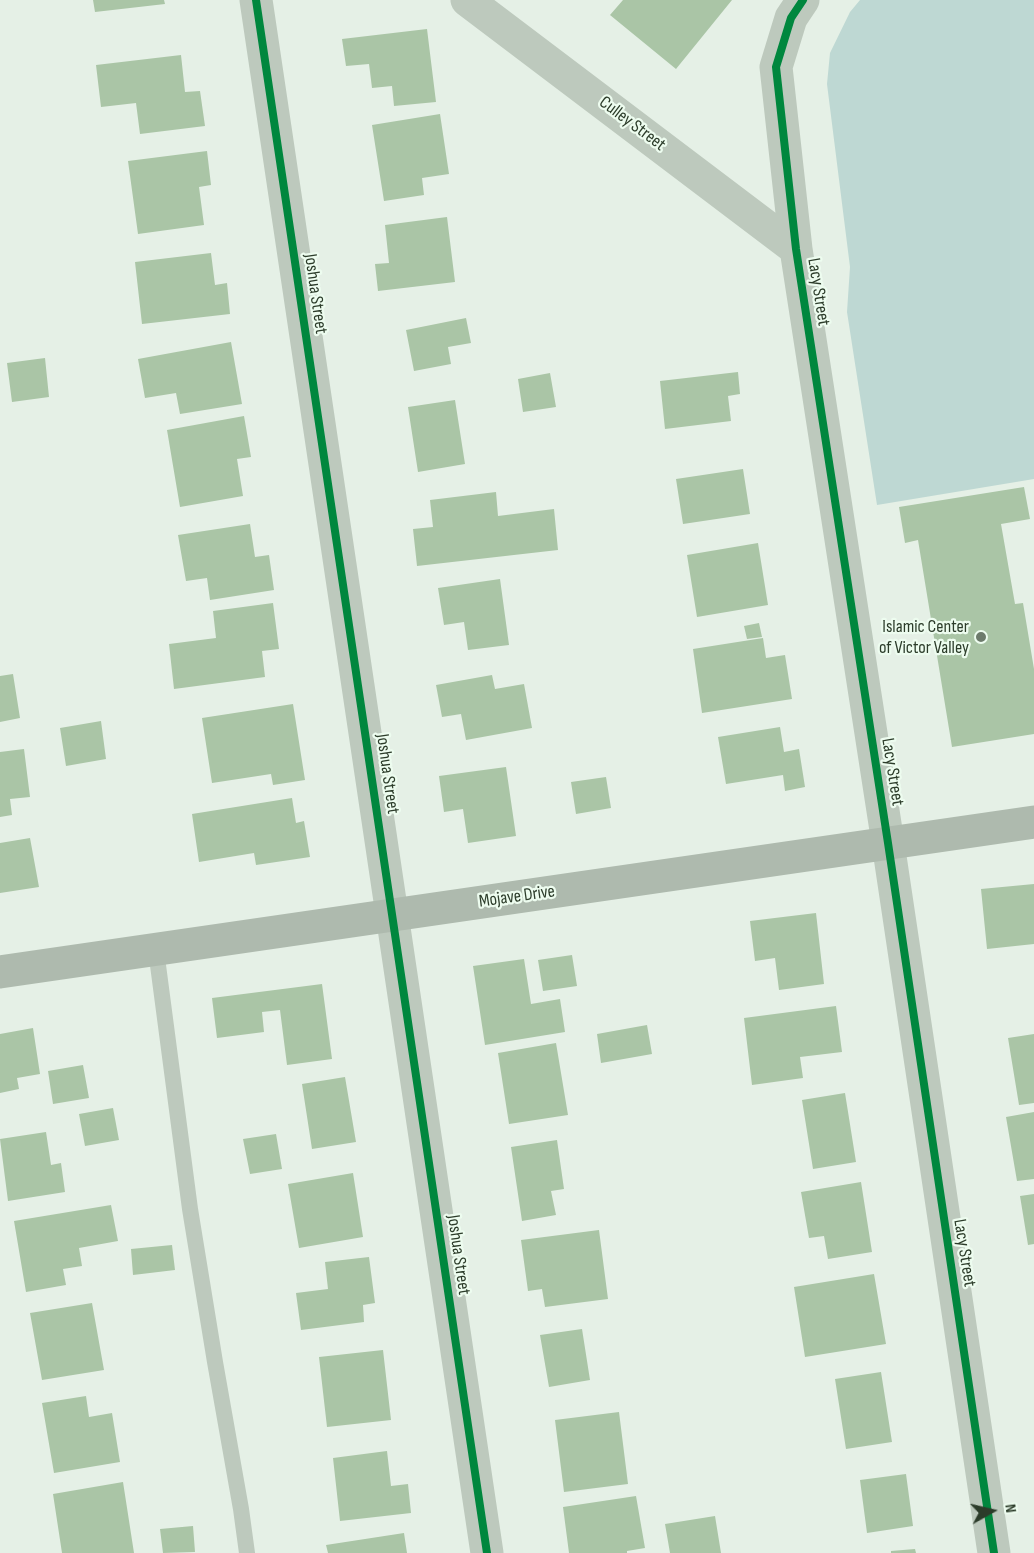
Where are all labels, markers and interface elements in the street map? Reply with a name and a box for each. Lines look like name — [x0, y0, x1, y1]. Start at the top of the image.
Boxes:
street label: Culley Street — [594, 92, 670, 156]
street label: Joshua Street — [299, 253, 331, 335]
street label: Lacy Street — [802, 256, 834, 328]
place label: Islamic Center of Victor Valley — [879, 616, 969, 658]
marker: Islamic Center of Victor Valley — [974, 630, 988, 644]
street label: Joshua Street — [371, 733, 403, 815]
street label: Lacy Street — [876, 736, 908, 808]
street label: Mojave Drive — [478, 881, 556, 913]
street label: Joshua Street — [442, 1214, 474, 1296]
street label: Lacy Street — [948, 1217, 980, 1289]
north arrow — [962, 1481, 1022, 1541]
text: N — [1000, 1503, 1020, 1514]

